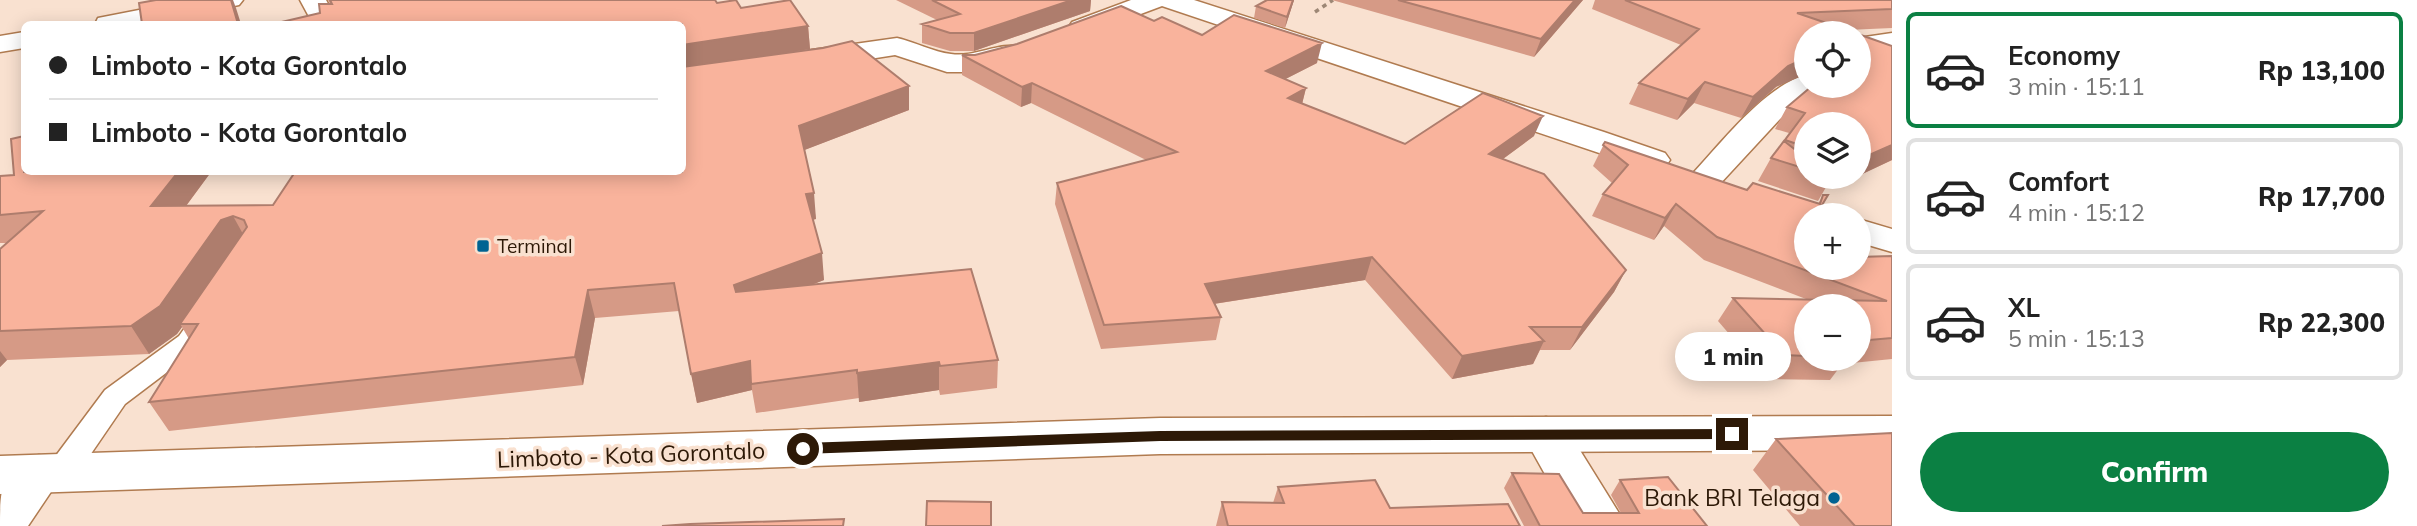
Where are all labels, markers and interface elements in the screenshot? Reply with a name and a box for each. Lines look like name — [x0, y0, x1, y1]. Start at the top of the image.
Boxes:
map controls — [1794, 21, 1871, 371]
button: locate — [1794, 21, 1871, 98]
icon: car — [1924, 39, 1987, 102]
text: Economy — [2008, 39, 2120, 72]
text: Limboto - Kota Gorontalo — [91, 49, 407, 82]
text: Rp 13,100 — [2258, 54, 2385, 87]
text: 3 min · 15:11 — [2008, 72, 2145, 101]
button: layers — [1794, 112, 1871, 189]
text: Limboto - Kota Gorontalo — [91, 116, 407, 149]
icon: car — [1924, 165, 1987, 228]
text: Comfort — [2008, 165, 2109, 198]
text: Rp 17,700 — [2258, 180, 2385, 213]
text: 4 min · 15:12 — [2008, 198, 2145, 227]
button: + — [1794, 203, 1871, 280]
place label: Terminal — [497, 234, 573, 258]
marker: Terminal — [475, 238, 491, 254]
icon: car — [1924, 291, 1987, 354]
text: XL — [2008, 291, 2040, 324]
button: − — [1794, 294, 1871, 371]
text: Rp 22,300 — [2258, 306, 2385, 339]
text: 5 min · 15:13 — [2008, 324, 2145, 353]
callout: 1 min — [1674, 332, 1790, 382]
text: 1 min — [1702, 342, 1764, 371]
route end — [1716, 418, 1748, 450]
button: Confirm — [1920, 432, 2389, 512]
route start — [787, 433, 819, 465]
street label: Limboto - Kota Gorontalo — [496, 435, 766, 474]
place label: Bank BRI Telaga — [1644, 483, 1820, 512]
marker: Bank BRI Telaga — [1826, 490, 1842, 506]

